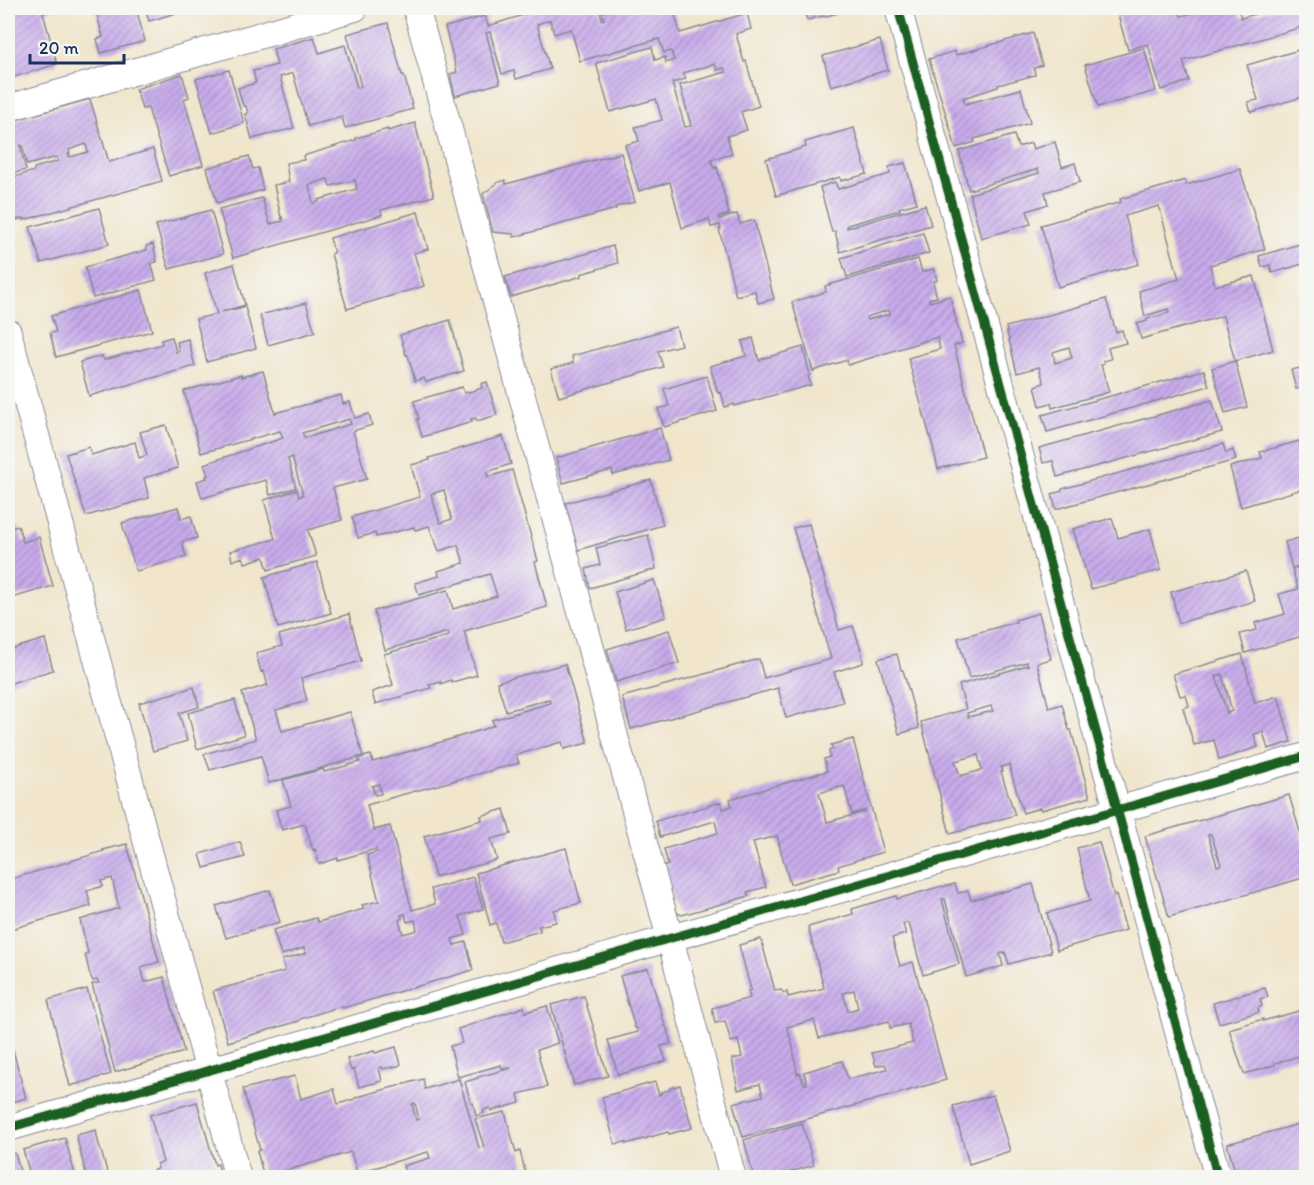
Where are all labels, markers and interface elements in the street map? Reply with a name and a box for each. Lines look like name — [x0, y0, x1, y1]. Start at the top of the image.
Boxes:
scale bar — [30, 27, 124, 65]
text: 20 m — [39, 37, 79, 59]

